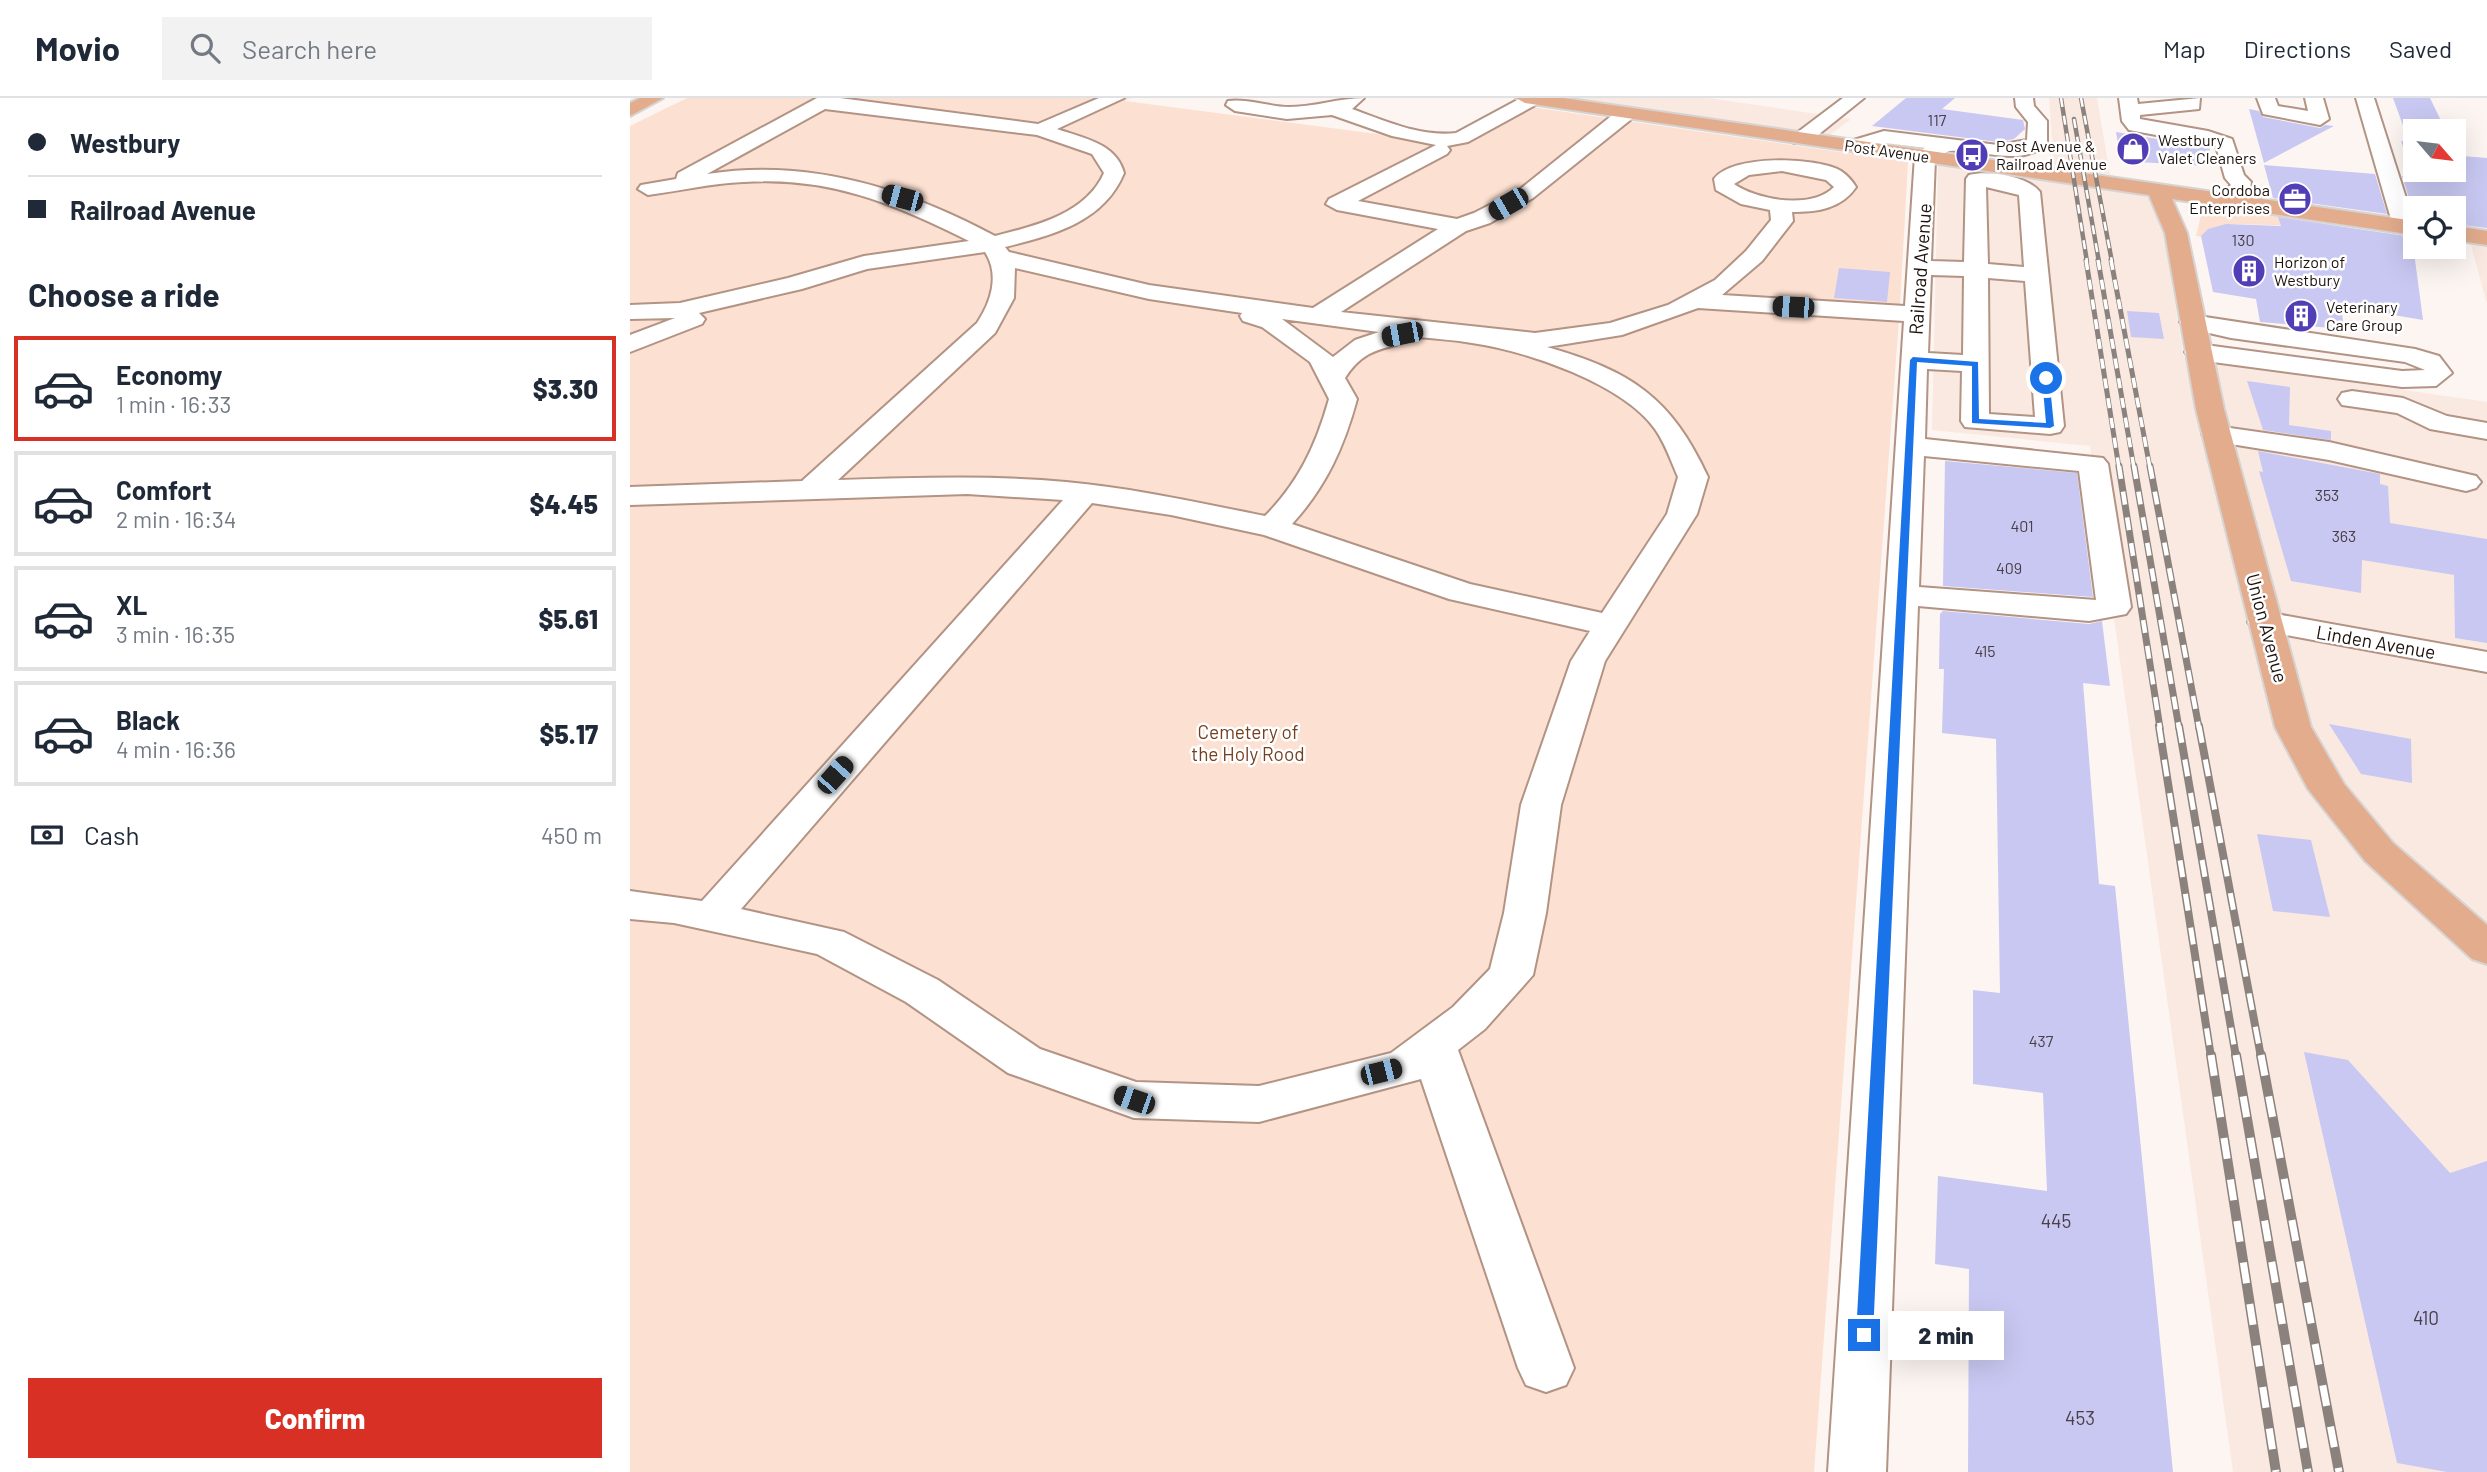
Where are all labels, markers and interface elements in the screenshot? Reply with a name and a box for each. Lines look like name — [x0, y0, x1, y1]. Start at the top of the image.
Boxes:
search box — [162, 17, 652, 80]
text: Movio — [35, 28, 120, 68]
icon: search — [186, 29, 224, 67]
text: Search here — [242, 33, 377, 64]
text: Map — [2163, 34, 2206, 63]
text: Directions — [2244, 34, 2351, 63]
text: Saved — [2389, 34, 2452, 63]
house number: 117 — [1928, 110, 1947, 129]
north arrow — [2403, 119, 2466, 182]
map controls — [2403, 119, 2466, 259]
text: Westbury — [70, 127, 180, 158]
shop icon: Westbury Valet Cleaners — [2114, 130, 2152, 168]
place label: Westbury Valet Cleaners — [2158, 130, 2256, 167]
street label: Post Avenue — [1843, 135, 1931, 166]
bus stop icon: Post Avenue & Railroad Avenue — [1953, 136, 1991, 174]
place label: Post Avenue & Railroad Avenue — [1996, 136, 2107, 173]
place label: Cordoba Enterprises — [2189, 180, 2270, 217]
office icon: Cordoba Enterprises — [2276, 180, 2314, 218]
car — [879, 182, 926, 214]
car — [1485, 184, 1532, 224]
text: Railroad Avenue — [70, 194, 256, 225]
button: locate — [2403, 196, 2466, 259]
street label: Railroad Avenue — [1903, 202, 1936, 336]
house number: 130 — [2232, 230, 2254, 249]
building icon: Horizon of Westbury — [2230, 252, 2268, 290]
place label: Horizon of Westbury — [2274, 252, 2345, 289]
text: Choose a ride — [28, 275, 220, 313]
car — [1772, 295, 1815, 319]
building icon: Veterinary Care Group — [2282, 297, 2320, 335]
place label: Veterinary Care Group — [2326, 297, 2403, 334]
car — [1380, 320, 1425, 348]
icon: car — [32, 357, 95, 420]
text: Economy — [116, 359, 222, 390]
route start — [2030, 362, 2062, 394]
text: $3.30 — [533, 373, 598, 404]
text: 1 min · 16:33 — [116, 390, 231, 418]
icon: car — [32, 472, 95, 535]
text: Comfort — [116, 474, 212, 505]
house number: 353 — [2315, 485, 2339, 504]
text: $4.45 — [529, 488, 598, 519]
text: 2 min · 16:34 — [116, 505, 236, 533]
house number: 401 — [2010, 516, 2034, 535]
house number: 363 — [2332, 526, 2356, 545]
house number: 409 — [1996, 558, 2022, 577]
street label: Union Avenue — [2242, 571, 2293, 685]
icon: car — [32, 587, 95, 650]
text: XL — [116, 589, 147, 620]
text: $5.61 — [539, 603, 598, 634]
text: 3 min · 16:35 — [116, 620, 235, 648]
street label: Linden Avenue — [2315, 620, 2438, 663]
house number: 415 — [1974, 641, 1996, 660]
icon: car — [32, 702, 95, 765]
text: Black — [116, 704, 180, 735]
text: $5.17 — [540, 718, 598, 749]
park label: Cemetery of the Holy Rood — [1191, 720, 1305, 765]
text: 4 min · 16:36 — [116, 735, 236, 763]
car — [814, 752, 857, 798]
icon: cash — [28, 816, 66, 854]
text: Cash — [84, 819, 139, 850]
text: 450 m — [541, 821, 602, 849]
house number: 437 — [2029, 1031, 2054, 1050]
car — [1359, 1057, 1404, 1087]
car — [1111, 1083, 1158, 1117]
house number: 445 — [2041, 1209, 2071, 1232]
house number: 410 — [2413, 1306, 2439, 1329]
callout: 2 min — [1888, 1310, 2004, 1360]
route end — [1848, 1319, 1880, 1351]
text: 2 min — [1918, 1321, 1974, 1349]
button: Confirm — [28, 1378, 602, 1458]
house number: 453 — [2065, 1406, 2095, 1429]

